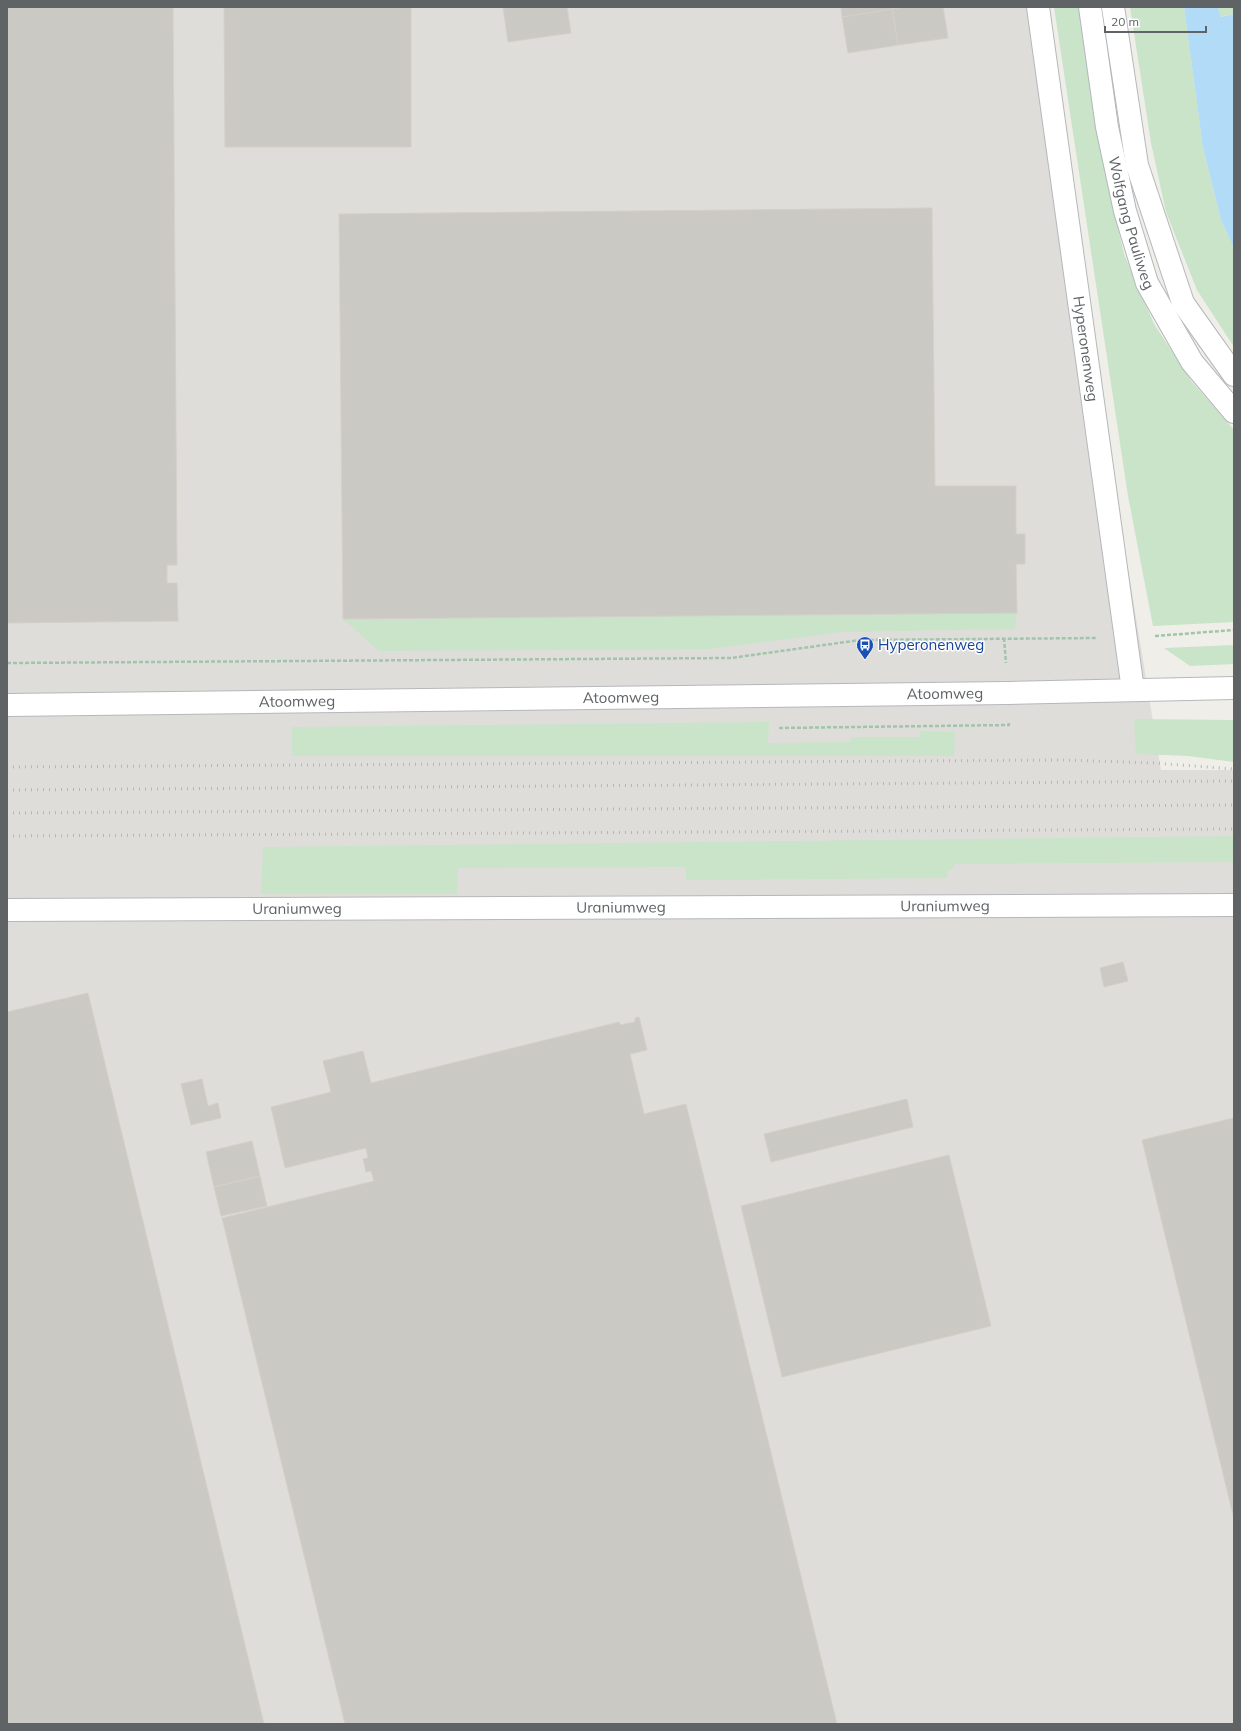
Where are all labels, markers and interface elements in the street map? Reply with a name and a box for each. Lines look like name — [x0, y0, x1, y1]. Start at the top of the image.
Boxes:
scale bar — [1105, 8, 1206, 34]
text: 20 m — [1111, 14, 1139, 29]
street label: Wolfgang Pauliweg — [1105, 155, 1159, 293]
street label: Hyperonenweg — [1069, 295, 1103, 403]
bus stop icon: Hyperonenweg — [855, 635, 875, 660]
place label: Hyperonenweg — [878, 635, 984, 654]
street label: Atoomweg — [907, 683, 983, 703]
street label: Atoomweg — [583, 687, 659, 707]
street label: Atoomweg — [259, 691, 335, 711]
street label: Uraniumweg — [900, 896, 990, 915]
street label: Uraniumweg — [576, 897, 666, 917]
street label: Uraniumweg — [252, 899, 342, 918]

